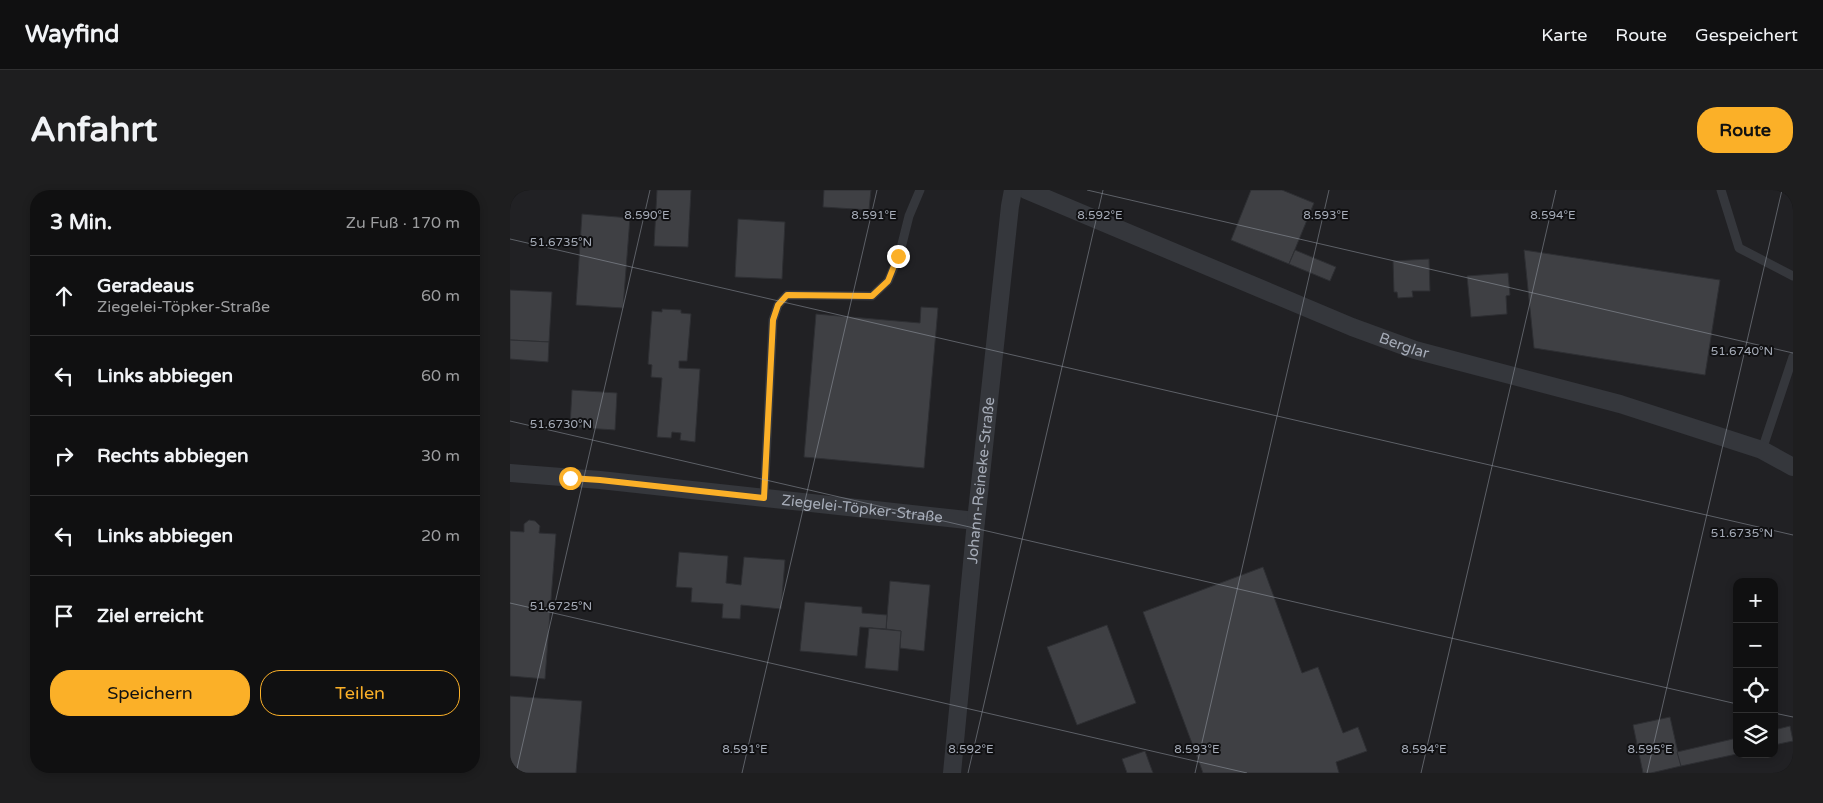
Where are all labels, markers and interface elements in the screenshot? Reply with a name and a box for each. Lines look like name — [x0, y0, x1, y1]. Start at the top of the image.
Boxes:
text: Wayfind — [25, 20, 120, 49]
text: Karte — [1541, 24, 1587, 46]
text: Route — [1615, 24, 1667, 46]
text: Gespeichert — [1695, 24, 1798, 46]
button: Route — [1697, 107, 1793, 153]
text: Anfahrt — [30, 109, 157, 151]
text: 8.590°E — [624, 208, 670, 222]
text: 8.591°E — [851, 208, 897, 222]
text: 8.592°E — [1077, 208, 1123, 222]
text: 8.593°E — [1303, 208, 1349, 222]
text: 8.594°E — [1530, 208, 1576, 222]
text: 3 Min. — [50, 210, 112, 235]
text: Zu Fuß · 170 m — [346, 213, 460, 233]
text: 51.6735°N — [530, 235, 592, 249]
route end — [887, 245, 910, 268]
text: Geradeaus — [97, 275, 194, 297]
icon: ahead — [50, 282, 78, 310]
text: 60 m — [421, 286, 460, 306]
text: Ziegelei-Töpker-Straße — [97, 297, 270, 317]
street label: Berglar — [1377, 329, 1431, 362]
text: 51.6740°N — [1711, 344, 1773, 358]
icon: left — [50, 362, 78, 390]
text: Links abbiegen — [97, 365, 233, 387]
text: 60 m — [421, 366, 460, 386]
street label: Johann-Reineke-Straße — [963, 396, 998, 565]
text: 51.6730°N — [530, 417, 592, 431]
icon: right — [50, 442, 78, 470]
text: Rechts abbiegen — [97, 445, 249, 467]
text: 30 m — [421, 446, 460, 466]
route start — [559, 467, 582, 490]
street label: Ziegelei-Töpker-Straße — [780, 491, 944, 526]
icon: left — [50, 522, 78, 550]
text: Links abbiegen — [97, 525, 233, 547]
text: 20 m — [421, 526, 460, 546]
text: 51.6735°N — [1711, 526, 1773, 540]
map controls — [1733, 578, 1778, 758]
button: + — [1733, 578, 1778, 623]
text: 51.6725°N — [530, 599, 592, 613]
icon: arrive — [50, 602, 78, 630]
text: Ziel erreicht — [97, 605, 204, 627]
button: − — [1733, 623, 1778, 668]
button: locate — [1733, 668, 1778, 713]
button: Speichern — [50, 670, 250, 716]
button: Teilen — [260, 670, 460, 716]
button: layers — [1733, 713, 1778, 758]
text: 8.591°E — [722, 742, 768, 756]
text: 8.592°E — [948, 742, 994, 756]
text: 8.593°E — [1174, 742, 1220, 756]
text: 8.594°E — [1401, 742, 1447, 756]
text: 8.595°E — [1627, 742, 1673, 756]

